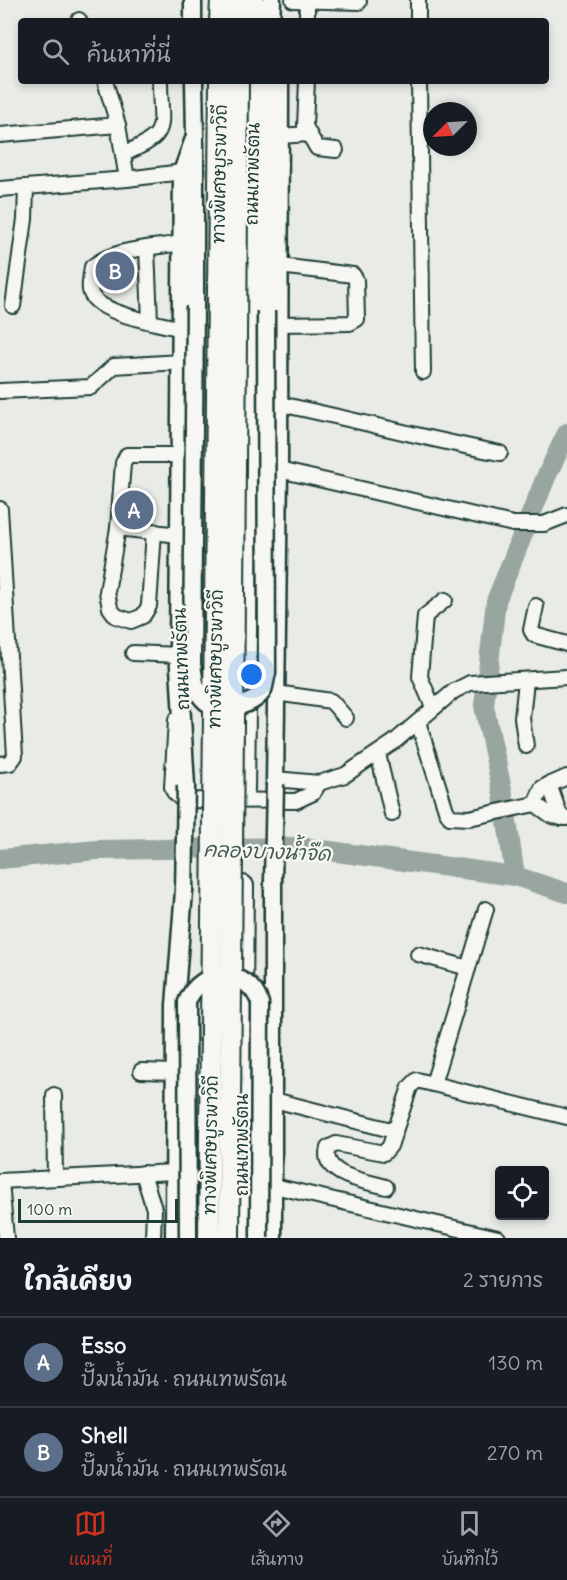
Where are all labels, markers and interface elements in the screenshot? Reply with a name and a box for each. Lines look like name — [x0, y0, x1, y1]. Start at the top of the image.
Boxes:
search box — [18, 18, 549, 84]
icon: search — [39, 35, 72, 68]
text: ค้นหาที่นี่ — [87, 40, 171, 68]
north arrow — [423, 102, 477, 156]
street label: ทางพิเศษบูรพาวิถี — [206, 104, 235, 244]
street label: ถนนเทพรัตน — [240, 122, 264, 226]
pin: B — [96, 248, 134, 294]
pin: A — [114, 488, 154, 532]
street label: ทางพิเศษบูรพาวิถี — [202, 589, 231, 729]
street label: ถนนเทพรัตน — [168, 607, 194, 711]
your location — [237, 660, 266, 689]
water label: คลองบางน้ำจืด — [203, 831, 332, 866]
street label: ทางพิเศษบูรพาวิถี — [197, 1075, 226, 1215]
street label: ถนนเทพรัตน — [230, 1094, 253, 1196]
map controls — [495, 1166, 549, 1220]
button: locate — [495, 1166, 549, 1220]
scale bar — [18, 1196, 178, 1224]
text: 100 m — [27, 1199, 72, 1219]
text: ใกล้เคียง — [24, 1264, 132, 1297]
text: 2 รายการ — [463, 1267, 543, 1292]
text: Esso — [81, 1331, 126, 1359]
text: A — [37, 1350, 50, 1375]
text: 130 m — [488, 1350, 543, 1375]
text: ปั๊มน้ำมัน · ถนนเทพรัตน — [81, 1366, 287, 1391]
text: Shell — [81, 1421, 128, 1449]
text: B — [37, 1440, 50, 1465]
text: 270 m — [487, 1440, 543, 1465]
text: ปั๊มน้ำมัน · ถนนเทพรัตน — [81, 1456, 287, 1481]
tab: แผนที่ — [69, 1507, 112, 1571]
tab: เส้นทาง — [250, 1507, 303, 1571]
tab: บันทึกไว้ — [442, 1507, 498, 1571]

